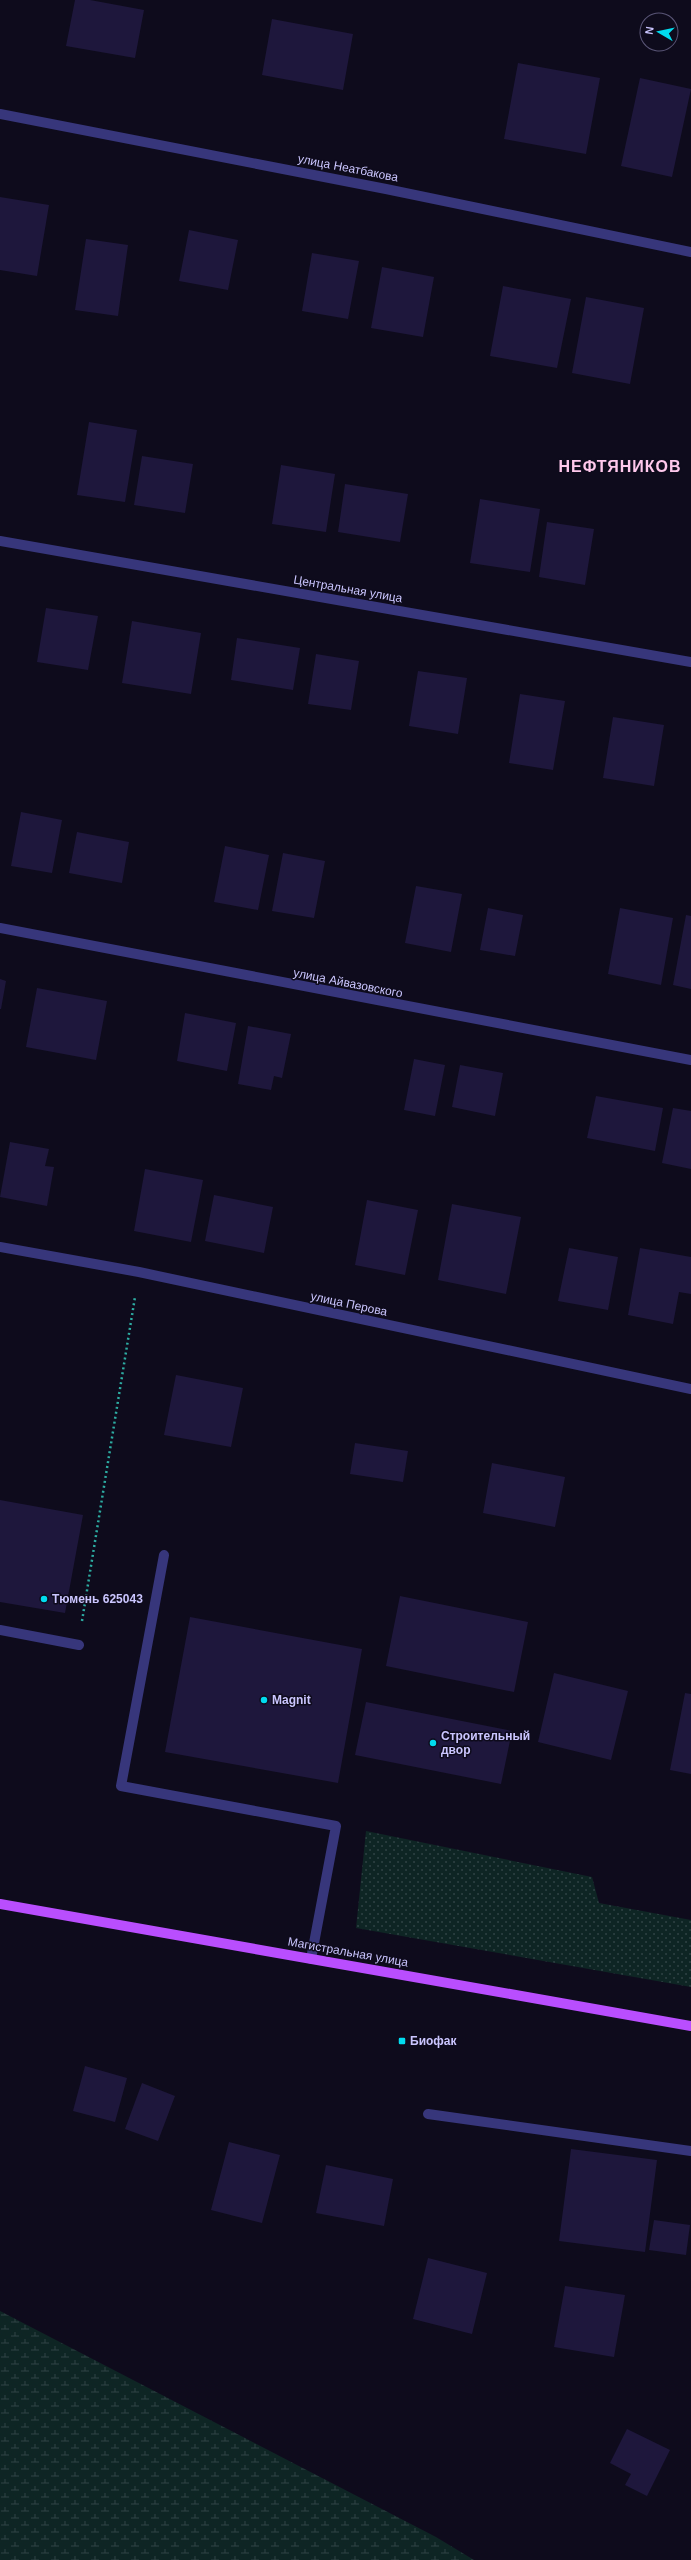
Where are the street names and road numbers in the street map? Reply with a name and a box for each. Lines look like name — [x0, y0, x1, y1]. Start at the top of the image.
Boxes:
street label: улица Неатбакова — [297, 151, 400, 185]
street label: Центральная улица — [292, 573, 404, 606]
street label: улица Айвазовского — [292, 966, 404, 1001]
street label: улица Перова — [309, 1289, 389, 1319]
street label: Магистральная улица — [287, 1935, 410, 1970]

